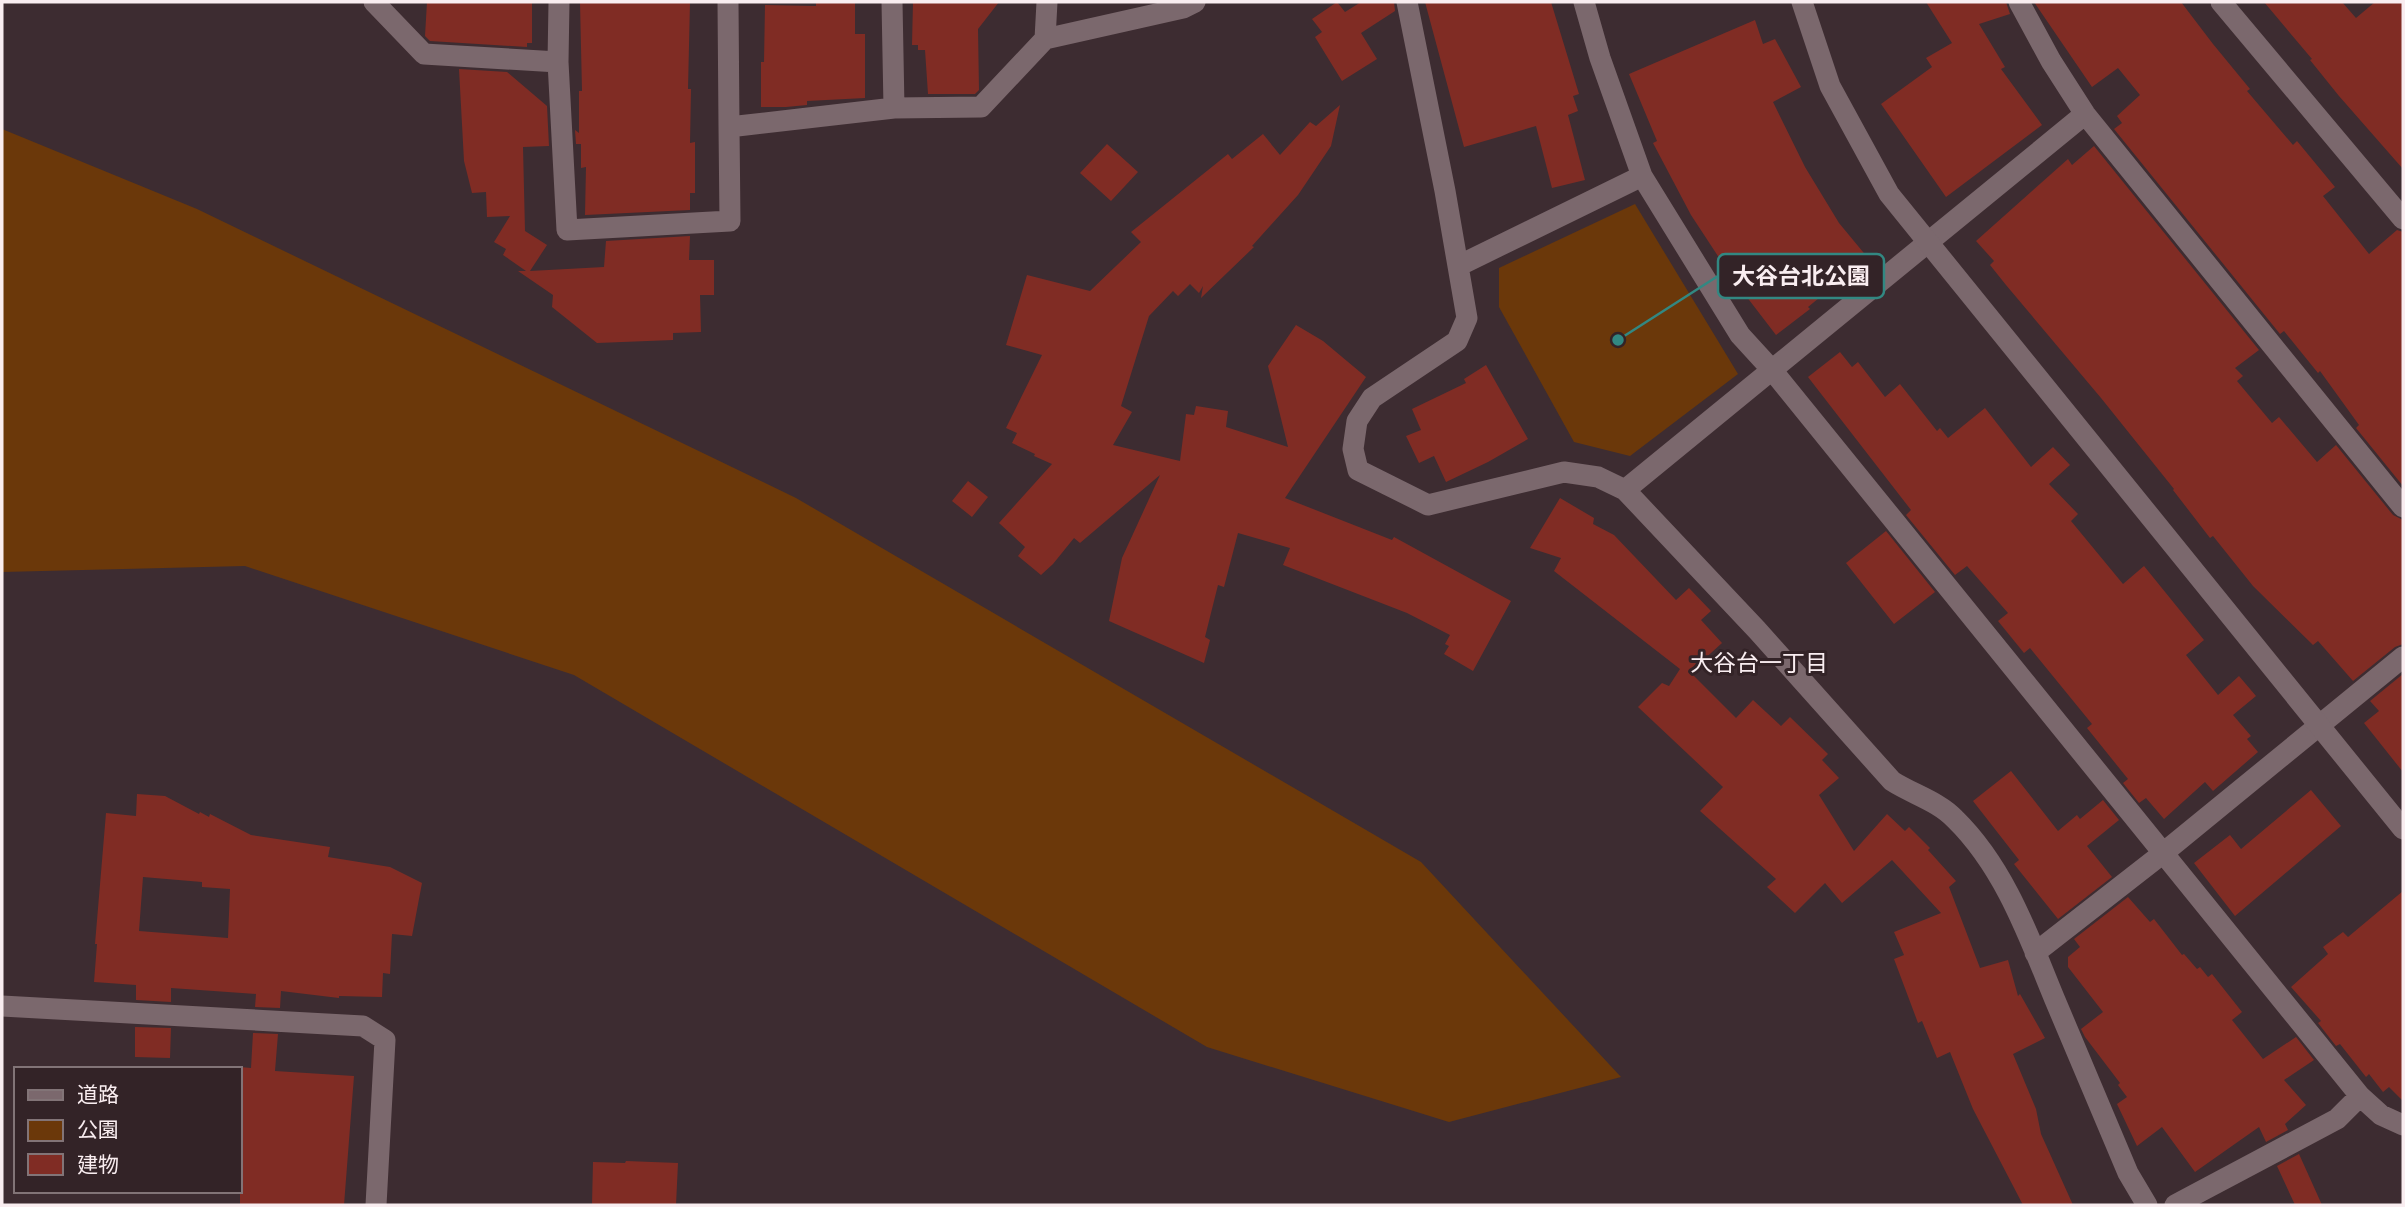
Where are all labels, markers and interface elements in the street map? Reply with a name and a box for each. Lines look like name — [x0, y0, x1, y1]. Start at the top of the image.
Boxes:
callout: 大谷台北公園 — [1718, 254, 1884, 298]
text: 大谷台北公園 — [1732, 261, 1870, 290]
district label: 大谷台一丁目 — [1690, 648, 1828, 677]
legend — [14, 1067, 242, 1193]
text: 道路 — [77, 1081, 119, 1107]
text: 公園 — [77, 1116, 119, 1142]
text: 建物 — [77, 1151, 119, 1177]

